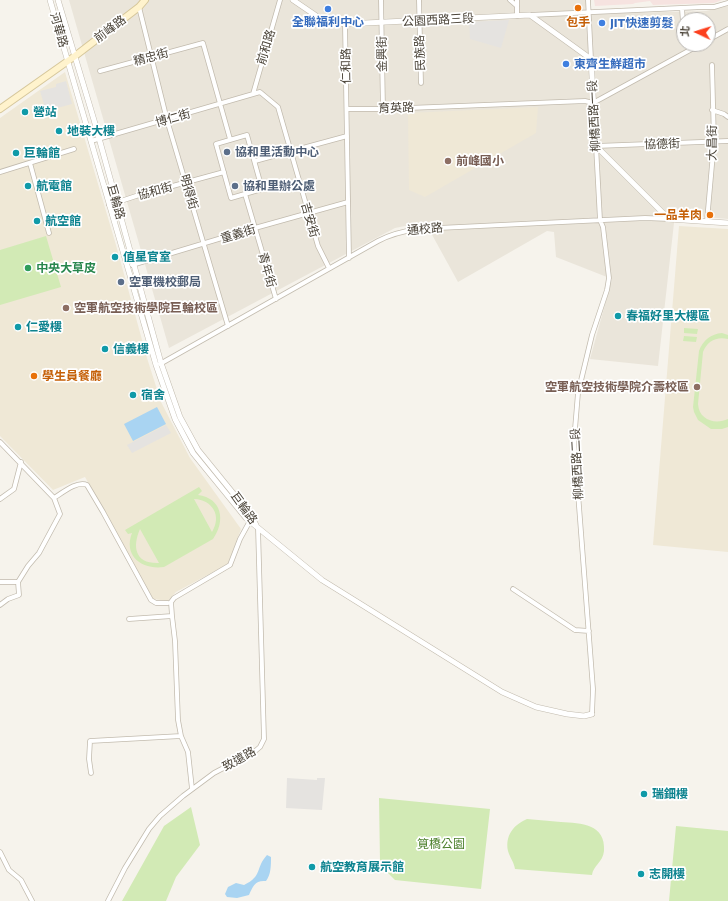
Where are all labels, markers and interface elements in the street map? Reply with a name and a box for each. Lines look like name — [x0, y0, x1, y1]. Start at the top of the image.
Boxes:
marker: 包手 — [573, 3, 583, 13]
marker: 全聯福利中心 — [323, 4, 333, 14]
street label: 河華路 — [47, 11, 71, 49]
street label: 公園西路三段 — [402, 11, 474, 29]
street label: 前峰路 — [91, 12, 129, 46]
north arrow — [676, 12, 716, 52]
place label: 全聯福利中心 — [292, 15, 364, 29]
place label: 包手 — [566, 15, 590, 29]
place label: JIT快速剪髮 — [610, 16, 673, 30]
marker: JIT快速剪髮 — [597, 18, 607, 28]
text: 北 — [678, 25, 691, 37]
street label: 前和路 — [254, 28, 278, 66]
street label: 民族路 — [412, 35, 428, 71]
street label: 金興街 — [374, 36, 390, 72]
street label: 精忠街 — [132, 45, 170, 69]
street label: 仁和路 — [338, 48, 354, 84]
place label: 東齊生鮮超市 — [574, 57, 646, 71]
marker: 東齊生鮮超市 — [561, 59, 571, 69]
street label: 柳橋西路一段 — [585, 80, 603, 152]
street label: 育英路 — [378, 100, 414, 116]
place label: 營站 — [33, 105, 57, 119]
street label: 博仁街 — [154, 106, 192, 130]
marker: 營站 — [20, 107, 30, 117]
place label: 地裝大樓 — [67, 124, 115, 138]
street label: 大昌街 — [704, 125, 720, 161]
marker: 地裝大樓 — [54, 126, 64, 136]
street label: 協德街 — [644, 136, 680, 152]
place label: 協和里活動中心 — [235, 145, 319, 159]
place label: 巨輪館 — [24, 146, 60, 160]
marker: 協和里活動中心 — [222, 147, 232, 157]
marker: 巨輪館 — [11, 148, 21, 158]
place label: 前峰國小 — [456, 154, 504, 168]
marker: 前峰國小 — [443, 156, 453, 166]
street label: 明得街 — [177, 173, 201, 211]
place label: 航電館 — [36, 179, 72, 193]
street label: 協和街 — [136, 179, 174, 203]
place label: 協和里辦公處 — [243, 179, 315, 193]
marker: 航電館 — [23, 181, 33, 191]
marker: 協和里辦公處 — [230, 181, 240, 191]
street label: 巨輪路 — [104, 183, 128, 221]
street label: 吉安街 — [298, 201, 322, 239]
place label: 一品羊肉 — [654, 208, 702, 222]
marker: 一品羊肉 — [705, 210, 715, 220]
place label: 航空館 — [45, 214, 81, 228]
marker: 航空館 — [32, 216, 42, 226]
street label: 通校路 — [406, 220, 444, 238]
street label: 重義街 — [219, 222, 257, 246]
place label: 值星官室 — [123, 250, 171, 264]
street label: 青年街 — [255, 251, 279, 289]
marker: 值星官室 — [110, 252, 120, 262]
place label: 中央大草皮 — [36, 261, 96, 275]
marker: 中央大草皮 — [23, 263, 33, 273]
place label: 空軍機校郵局 — [129, 275, 201, 289]
marker: 空軍機校郵局 — [116, 277, 126, 287]
place label: 空軍航空技術學院巨輪校區 — [74, 301, 218, 315]
marker: 空軍航空技術學院巨輪校區 — [61, 303, 71, 313]
place label: 春福好里大樓區 — [626, 309, 710, 323]
marker: 春福好里大樓區 — [613, 311, 623, 321]
place label: 仁愛樓 — [26, 320, 62, 334]
marker: 仁愛樓 — [13, 322, 23, 332]
place label: 信義樓 — [113, 342, 149, 356]
marker: 信義樓 — [100, 344, 110, 354]
place label: 學生員餐廳 — [42, 369, 102, 383]
marker: 學生員餐廳 — [29, 371, 39, 381]
place label: 空軍航空技術學院介壽校區 — [545, 380, 689, 394]
marker: 空軍航空技術學院介壽校區 — [692, 382, 702, 392]
place label: 宿舍 — [141, 388, 165, 402]
marker: 宿舍 — [128, 390, 138, 400]
street label: 柳橋西路二段 — [568, 428, 586, 500]
street label: 巨輪路 — [228, 489, 260, 527]
street label: 致遠路 — [220, 744, 258, 774]
place label: 瑞鈿樓 — [652, 787, 688, 801]
marker: 瑞鈿樓 — [639, 789, 649, 799]
park label: 筧橋公園 — [417, 837, 465, 851]
place label: 航空教育展示館 — [320, 860, 404, 874]
marker: 航空教育展示館 — [307, 862, 317, 872]
place label: 志開樓 — [649, 867, 685, 881]
marker: 志開樓 — [636, 869, 646, 879]

